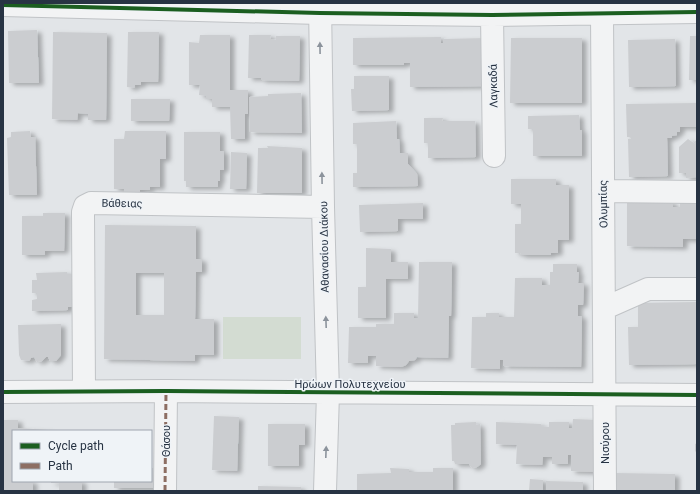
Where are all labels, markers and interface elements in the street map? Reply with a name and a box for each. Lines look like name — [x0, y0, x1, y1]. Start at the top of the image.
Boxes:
one-way arrow — [317, 41, 323, 54]
street label: Λαγκαδά — [487, 63, 500, 108]
one-way arrow — [319, 171, 325, 184]
street label: Ολυμπίας — [597, 180, 610, 228]
street label: Βάθειας — [101, 197, 143, 210]
street label: Αθανασίου Διάκου — [317, 201, 332, 293]
one-way arrow — [323, 315, 329, 328]
street label: Ηρώων Πολυτεχνείου — [294, 378, 406, 391]
street label: Νισύρου — [599, 422, 612, 464]
street label: Θάσου — [160, 425, 173, 457]
legend — [12, 430, 152, 482]
text: Cycle path — [48, 439, 104, 453]
one-way arrow — [323, 445, 329, 458]
text: Path — [48, 459, 73, 473]

